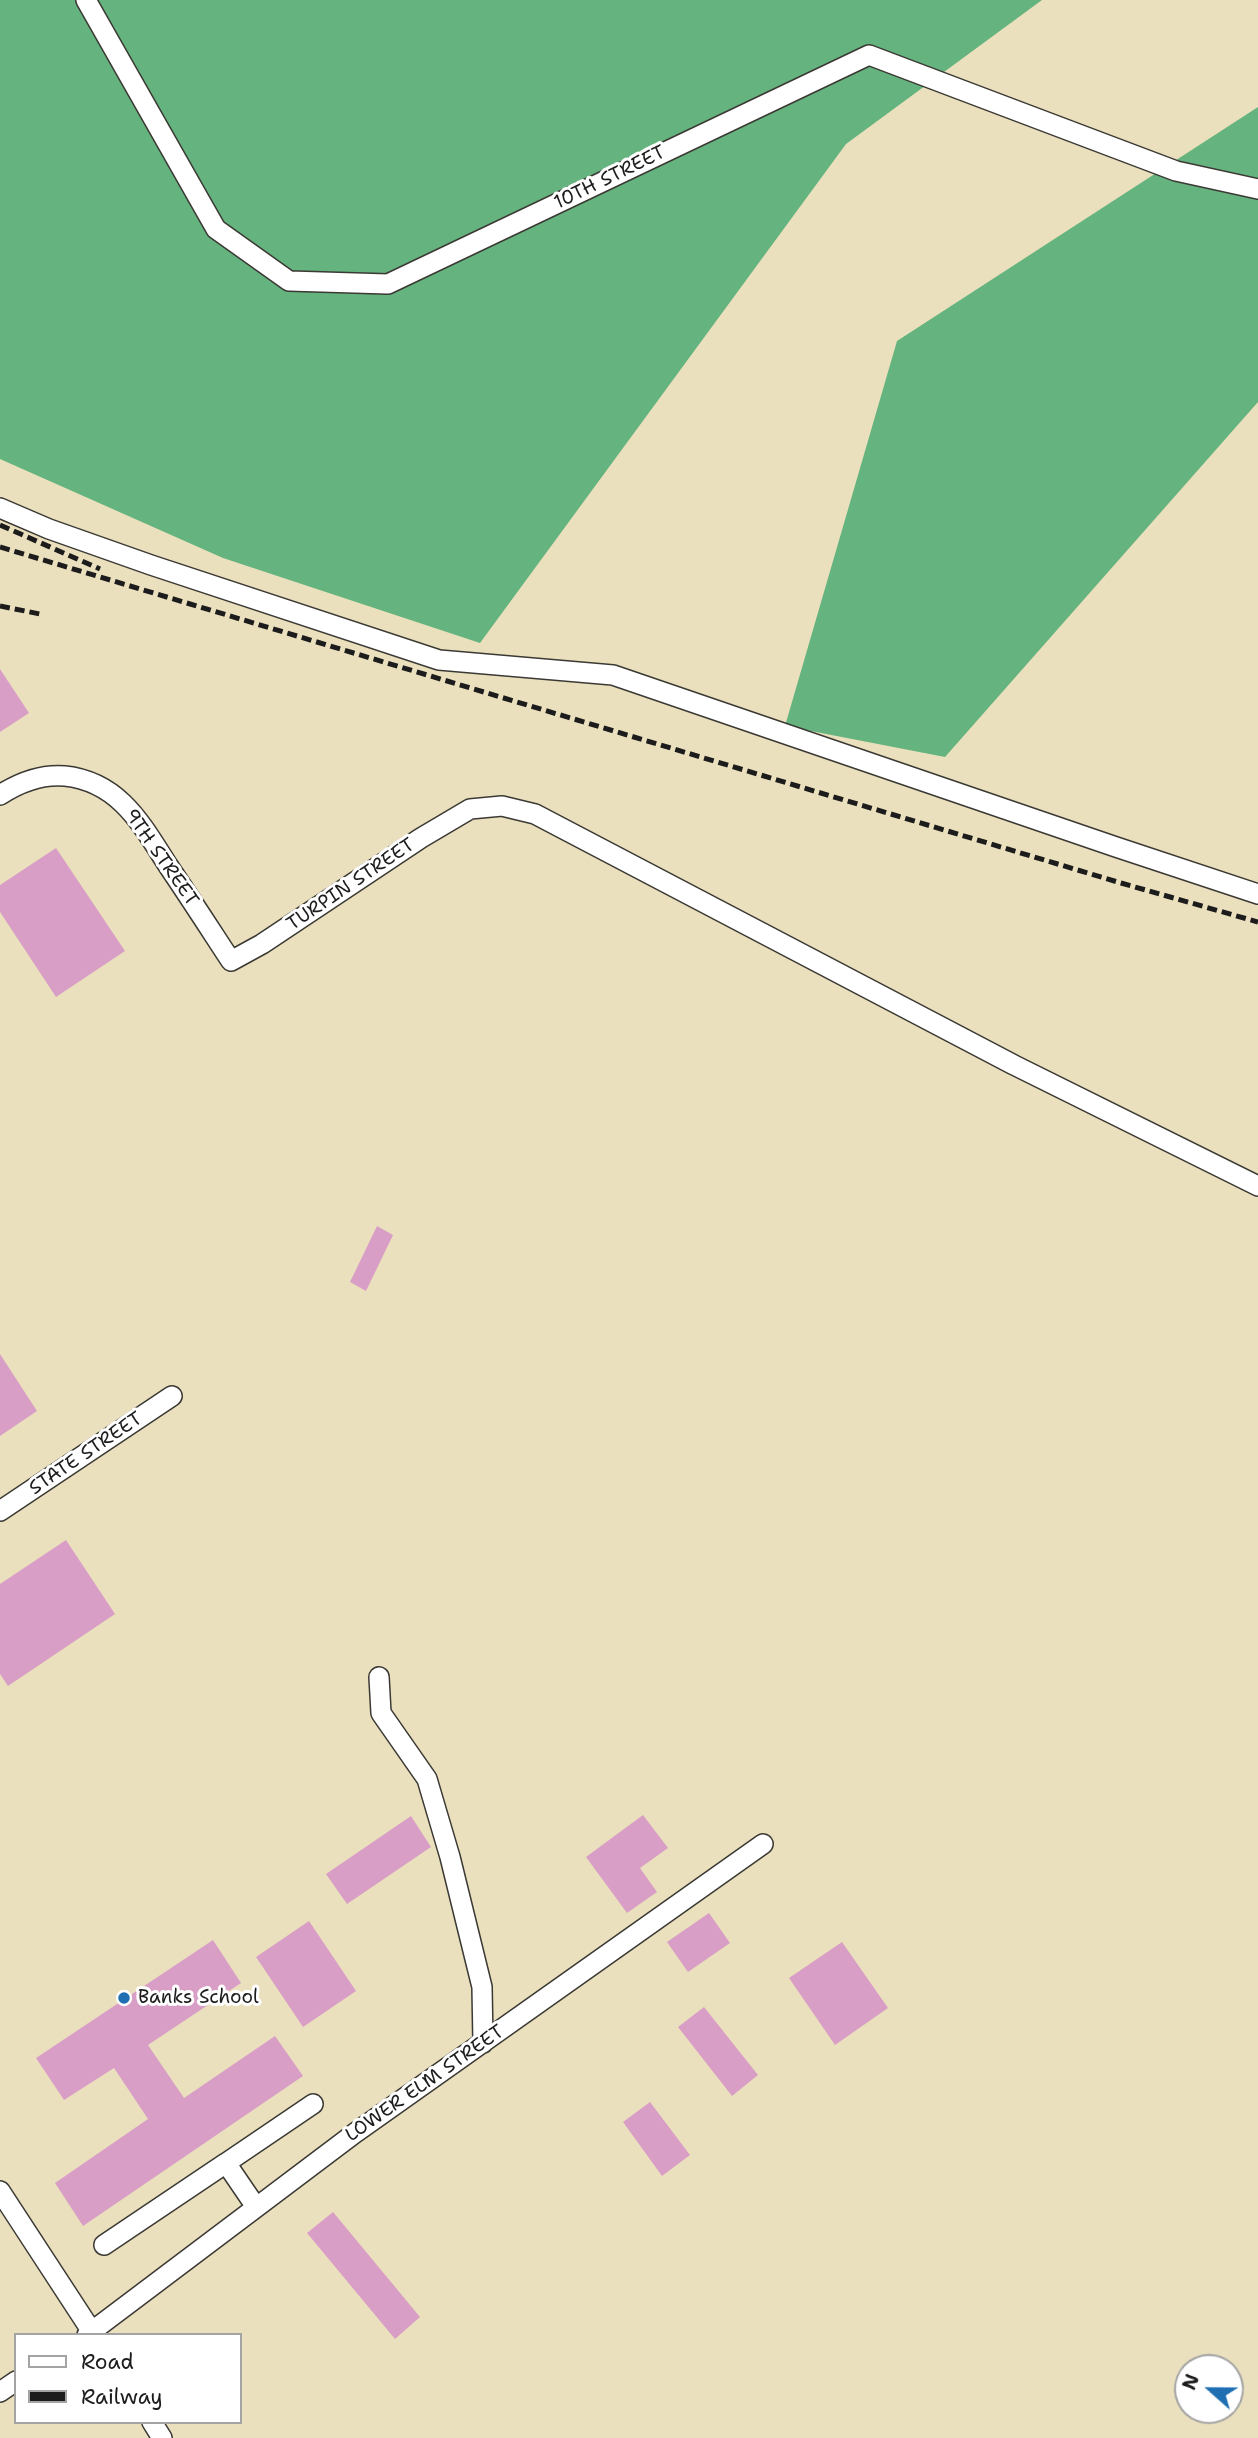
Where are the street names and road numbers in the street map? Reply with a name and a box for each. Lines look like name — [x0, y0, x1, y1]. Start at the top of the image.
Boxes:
street label: 10TH STREET — [551, 141, 669, 215]
street label: 9TH STREET — [119, 805, 203, 911]
street label: TURPIN STREET — [283, 834, 419, 936]
street label: STATE STREET — [25, 1408, 147, 1500]
street label: LOWER ELM STREET — [341, 2021, 509, 2147]

